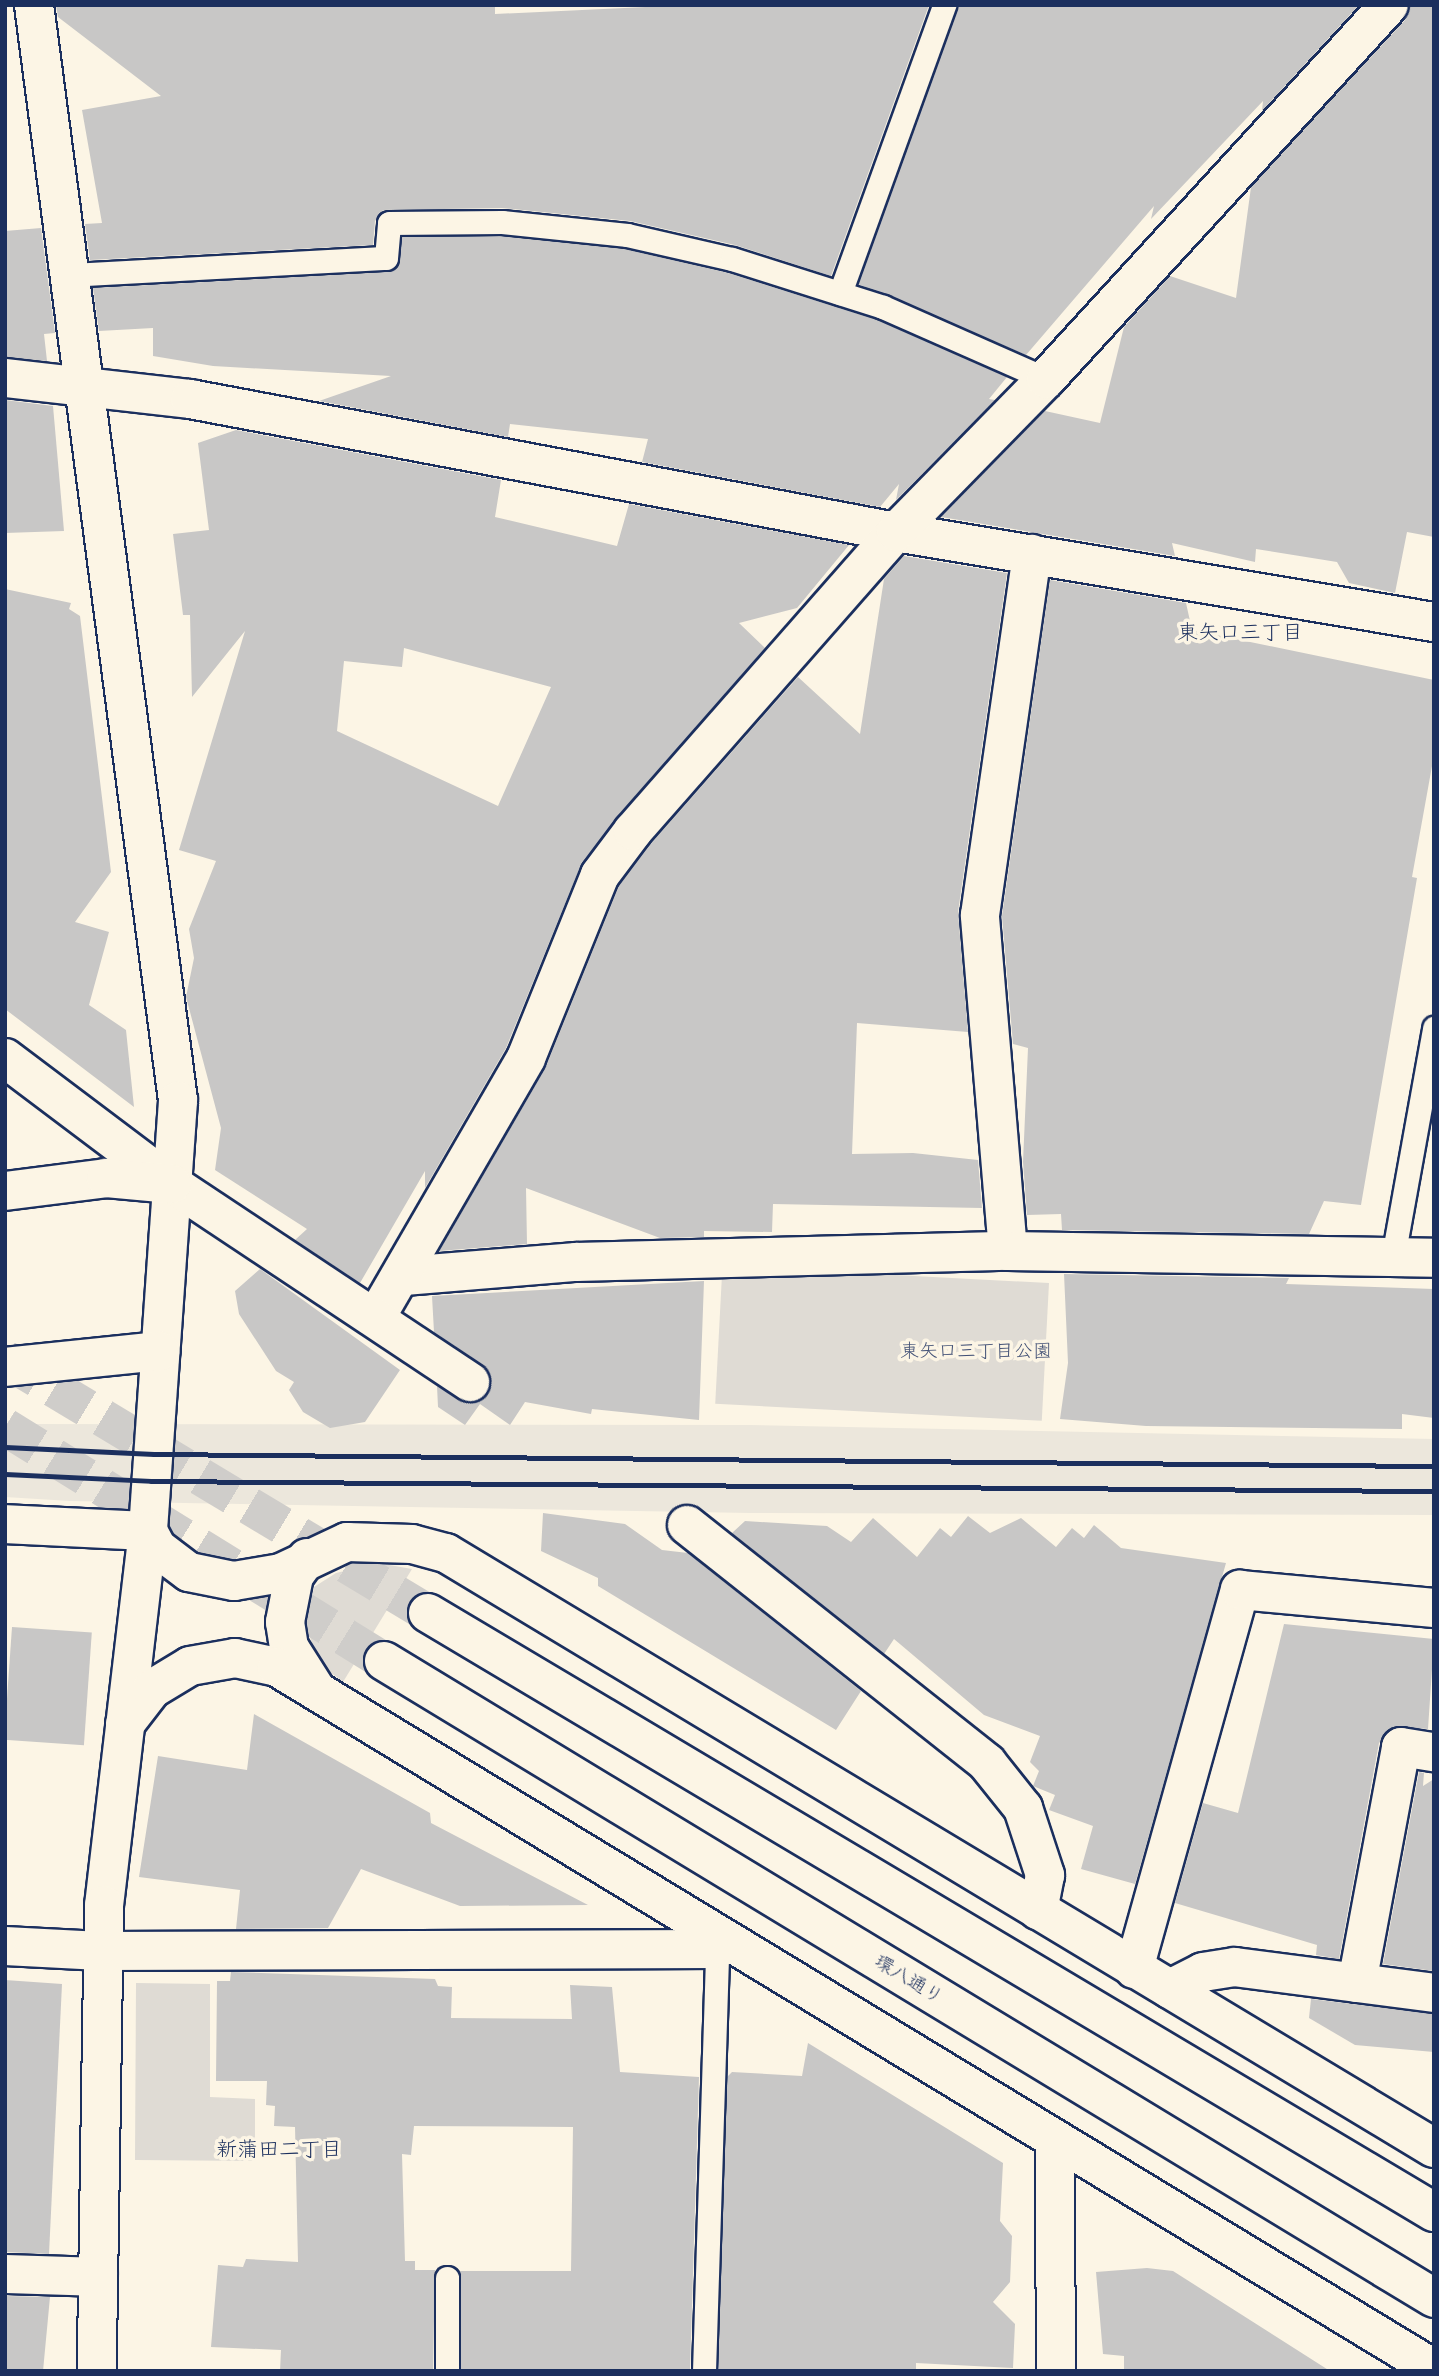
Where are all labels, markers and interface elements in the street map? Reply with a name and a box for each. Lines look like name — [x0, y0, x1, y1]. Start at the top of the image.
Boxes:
district label: 東矢口三丁目 — [1177, 619, 1303, 645]
park label: 東矢口三丁目公園 — [900, 1340, 1052, 1362]
street label: 環八通り — [871, 1950, 947, 2008]
district label: 新蒲田二丁目 — [216, 2136, 342, 2162]

